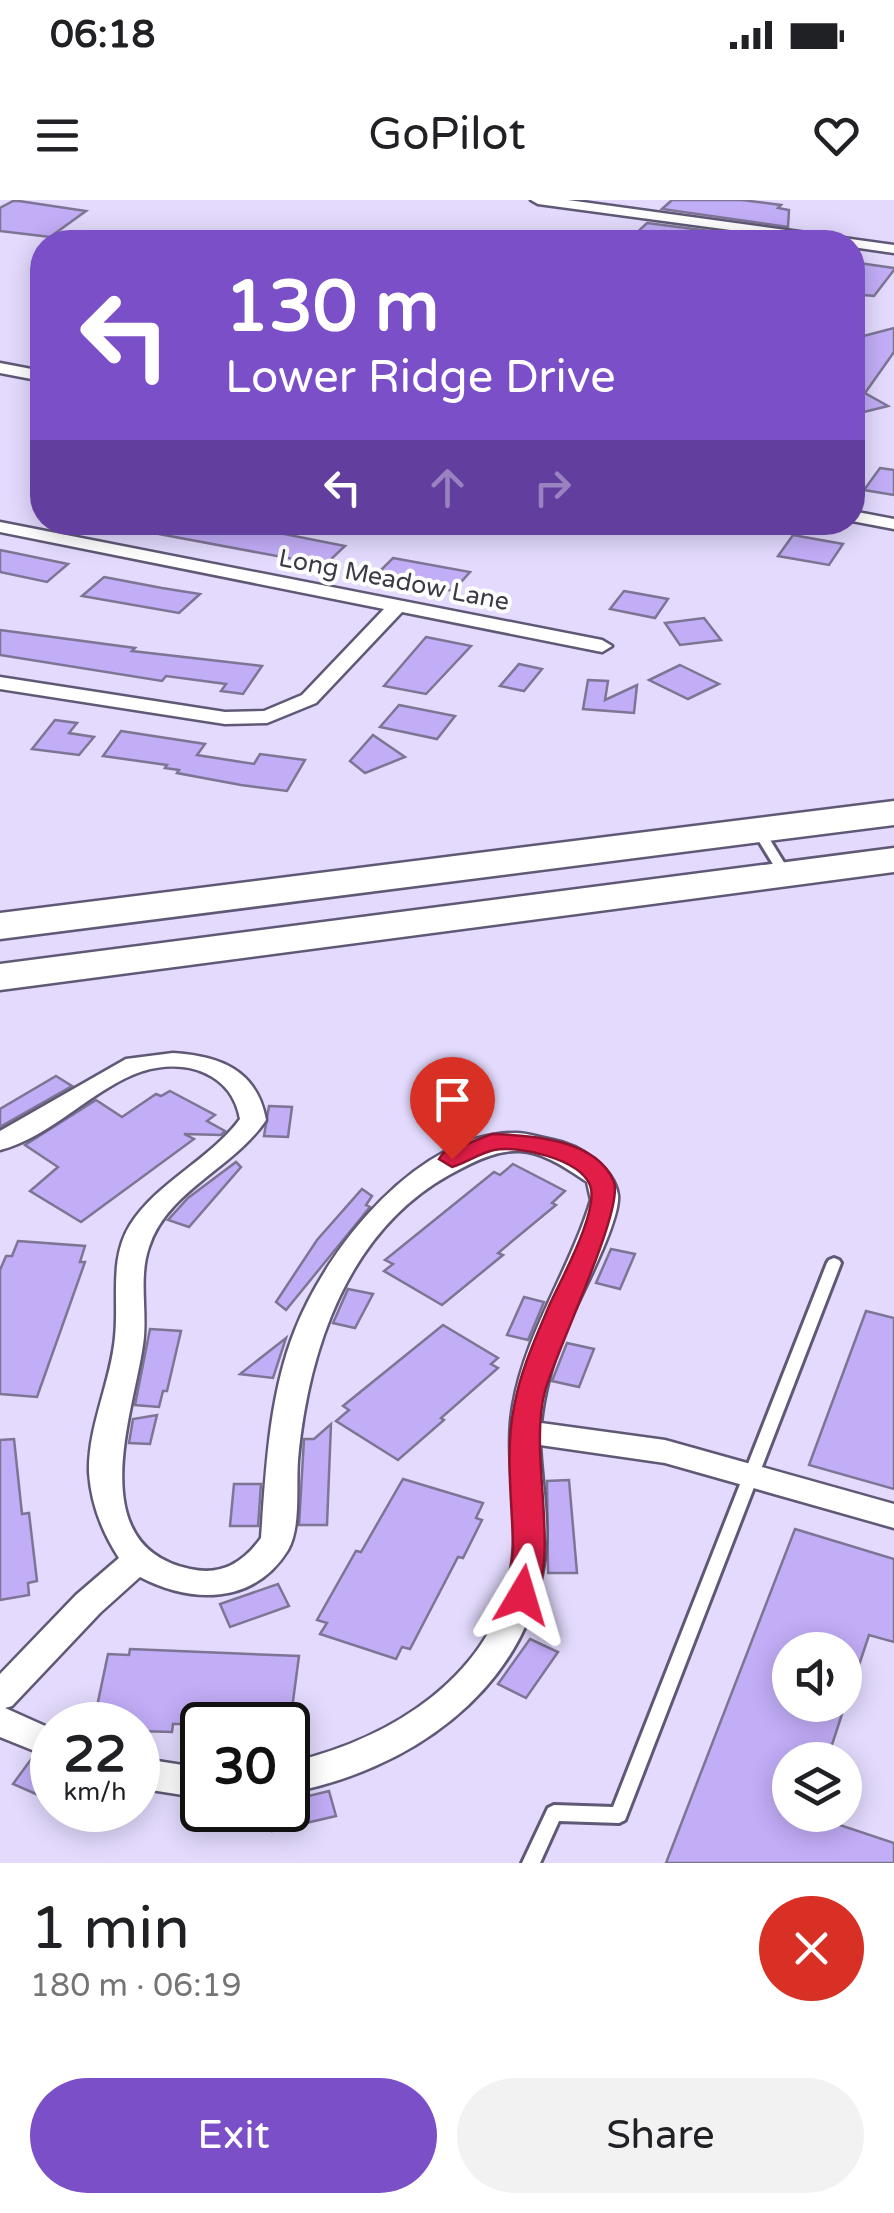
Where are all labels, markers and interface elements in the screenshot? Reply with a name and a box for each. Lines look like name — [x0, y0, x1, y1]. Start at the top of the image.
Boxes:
text: 06:18 — [50, 12, 155, 58]
icon: menu — [30, 108, 85, 163]
text: GoPilot — [368, 108, 526, 162]
icon: heart — [809, 108, 864, 163]
text: 130 m — [225, 266, 439, 350]
icon: left — [60, 270, 190, 400]
text: Lower Ridge Drive — [225, 351, 616, 405]
icon: left — [315, 460, 370, 515]
icon: ahead — [420, 460, 475, 515]
icon: right — [525, 460, 580, 515]
street label: Long Meadow Lane — [276, 543, 512, 617]
pin — [410, 1057, 495, 1160]
icon: arrive — [425, 1072, 480, 1127]
position arrow — [470, 1543, 574, 1647]
map controls — [772, 1632, 862, 1832]
button: sound — [772, 1632, 862, 1722]
speed limit sign: 30 — [180, 1702, 310, 1832]
text: 22 — [64, 1725, 126, 1785]
button: layers — [772, 1742, 862, 1832]
text: km/h — [64, 1777, 126, 1807]
text: 1 min — [30, 1893, 190, 1965]
button: close — [759, 1896, 864, 2001]
text: 180 m · 06:19 — [30, 1967, 242, 2005]
button: Exit — [30, 2078, 437, 2193]
button: Share — [457, 2078, 864, 2193]

